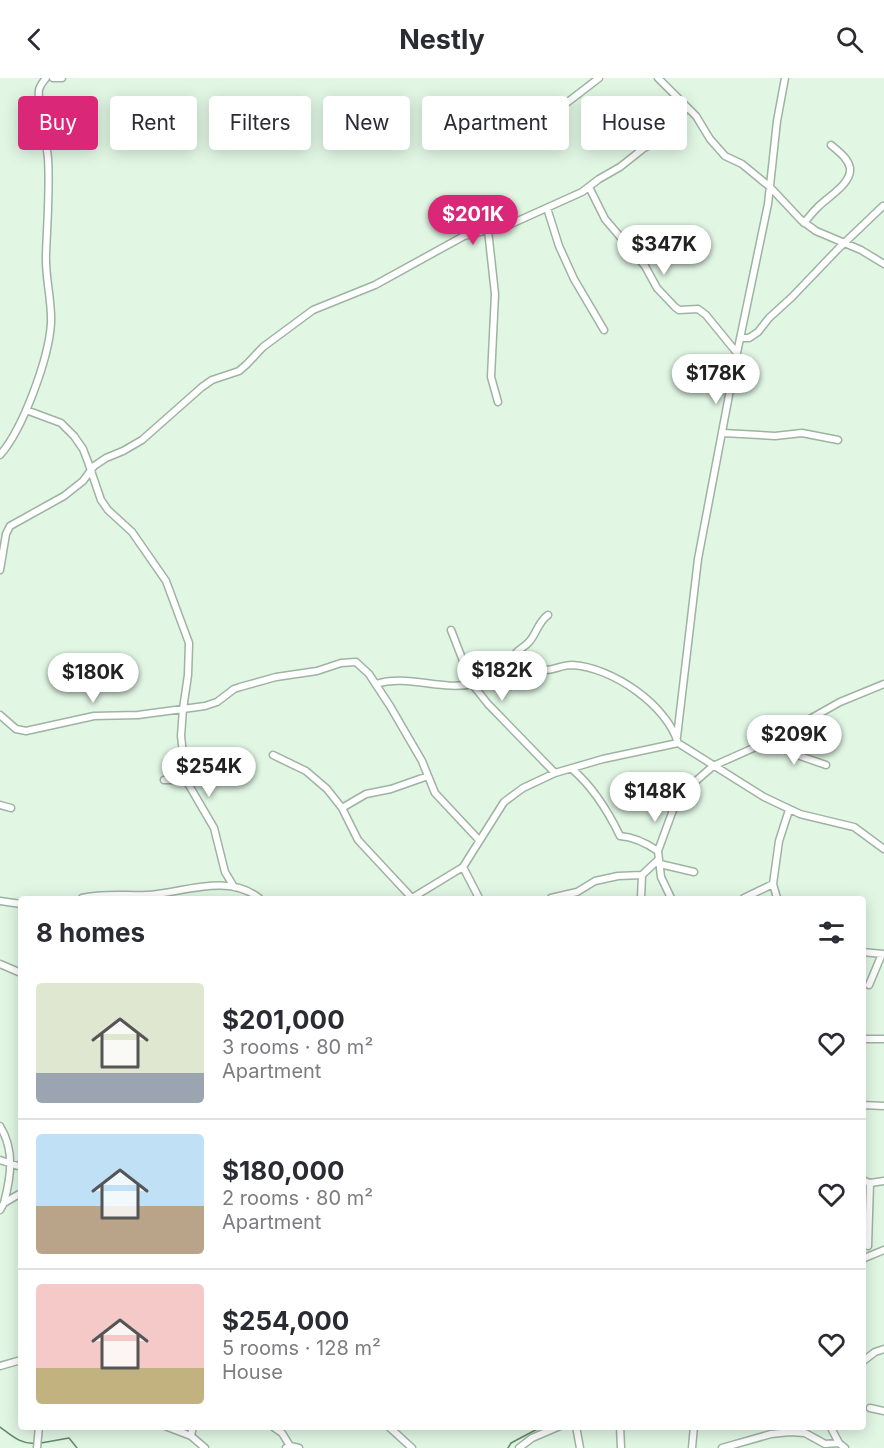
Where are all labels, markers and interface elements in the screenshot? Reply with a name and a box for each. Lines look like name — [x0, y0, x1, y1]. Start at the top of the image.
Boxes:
icon: back — [18, 23, 51, 56]
text: Nestly — [399, 23, 485, 56]
icon: search — [833, 23, 866, 56]
chip: Buy — [18, 96, 98, 150]
chip: Rent — [110, 96, 197, 150]
chip: Filters — [209, 96, 311, 150]
chip: New — [323, 96, 410, 150]
chip: Apartment — [422, 96, 569, 150]
chip: House — [581, 96, 687, 150]
pin: $201K — [431, 195, 515, 246]
text: $201K — [442, 202, 504, 226]
pin: $347K — [622, 225, 706, 276]
text: $347K — [631, 232, 697, 256]
pin: $178K — [674, 354, 758, 405]
text: $178K — [686, 361, 746, 385]
pin: $182K — [460, 651, 544, 702]
pin: $180K — [51, 653, 135, 704]
text: $182K — [471, 658, 533, 682]
text: $180K — [62, 660, 124, 684]
pin: $209K — [752, 715, 836, 766]
text: $209K — [761, 722, 827, 746]
pin: $254K — [167, 747, 251, 798]
text: $254K — [176, 754, 242, 778]
pin: $148K — [613, 772, 697, 823]
text: $148K — [624, 779, 686, 803]
icon: filters — [815, 916, 848, 949]
text: 8 homes — [36, 917, 145, 948]
text: $201,000 — [222, 1004, 345, 1035]
icon: home — [84, 1007, 156, 1079]
icon: heart — [815, 1027, 848, 1060]
text: 3 rooms · 80 m² — [222, 1035, 373, 1059]
text: Apartment — [222, 1059, 321, 1083]
text: $180,000 — [222, 1155, 344, 1186]
icon: home — [84, 1158, 156, 1230]
icon: heart — [815, 1178, 848, 1211]
text: 2 rooms · 80 m² — [222, 1186, 373, 1210]
text: Apartment — [222, 1210, 321, 1234]
text: $254,000 — [222, 1305, 349, 1336]
icon: home — [84, 1308, 156, 1380]
icon: heart — [815, 1328, 848, 1361]
text: 5 rooms · 128 m² — [222, 1336, 381, 1360]
text: House — [222, 1360, 283, 1384]

